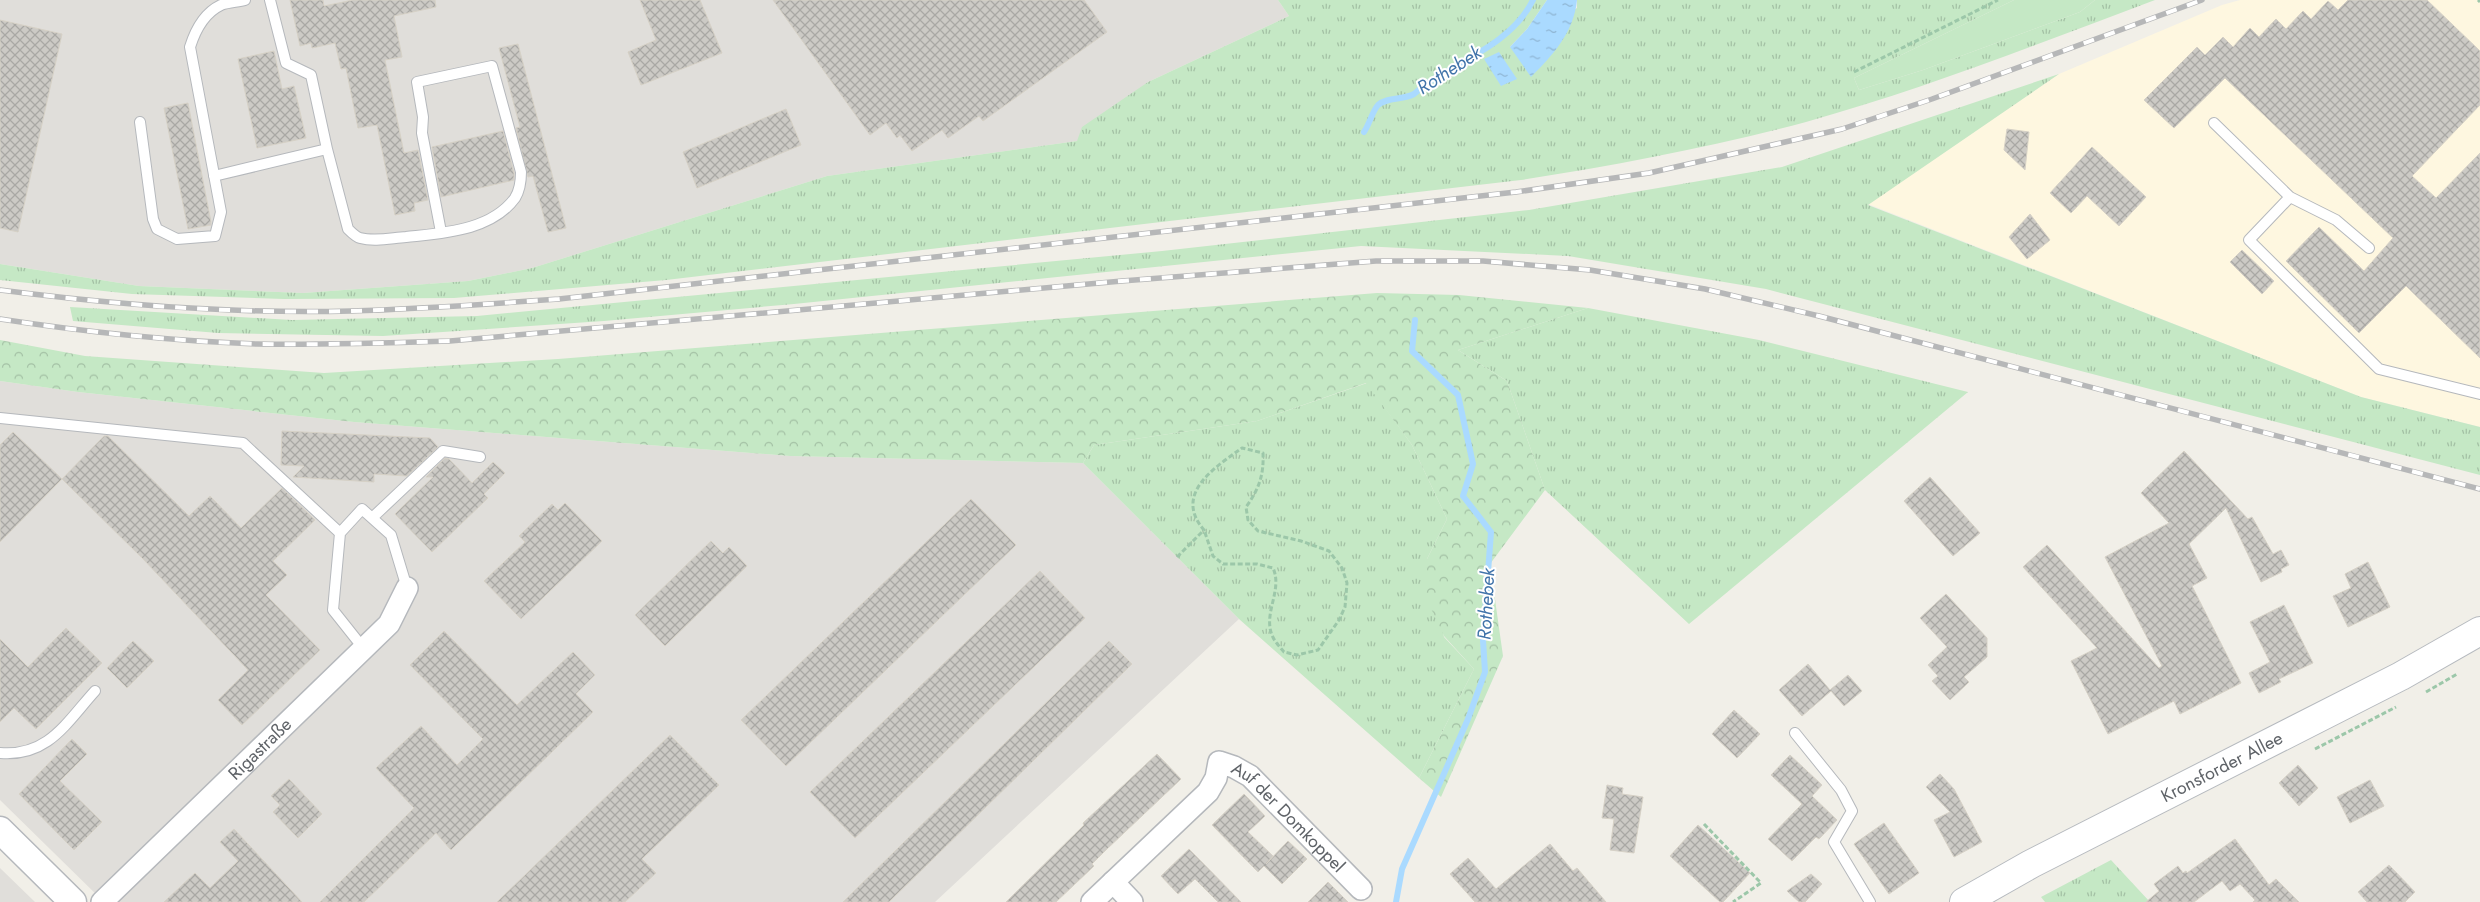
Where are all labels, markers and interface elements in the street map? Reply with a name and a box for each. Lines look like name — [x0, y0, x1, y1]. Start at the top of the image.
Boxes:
water label: Rothebek — [1411, 39, 1487, 101]
water label: Rothebek — [1471, 566, 1501, 641]
street label: Rigastraße — [222, 712, 298, 786]
street label: Kronsforder Allee — [2156, 725, 2287, 809]
street label: Auf der Domkoppel — [1227, 755, 1351, 878]

